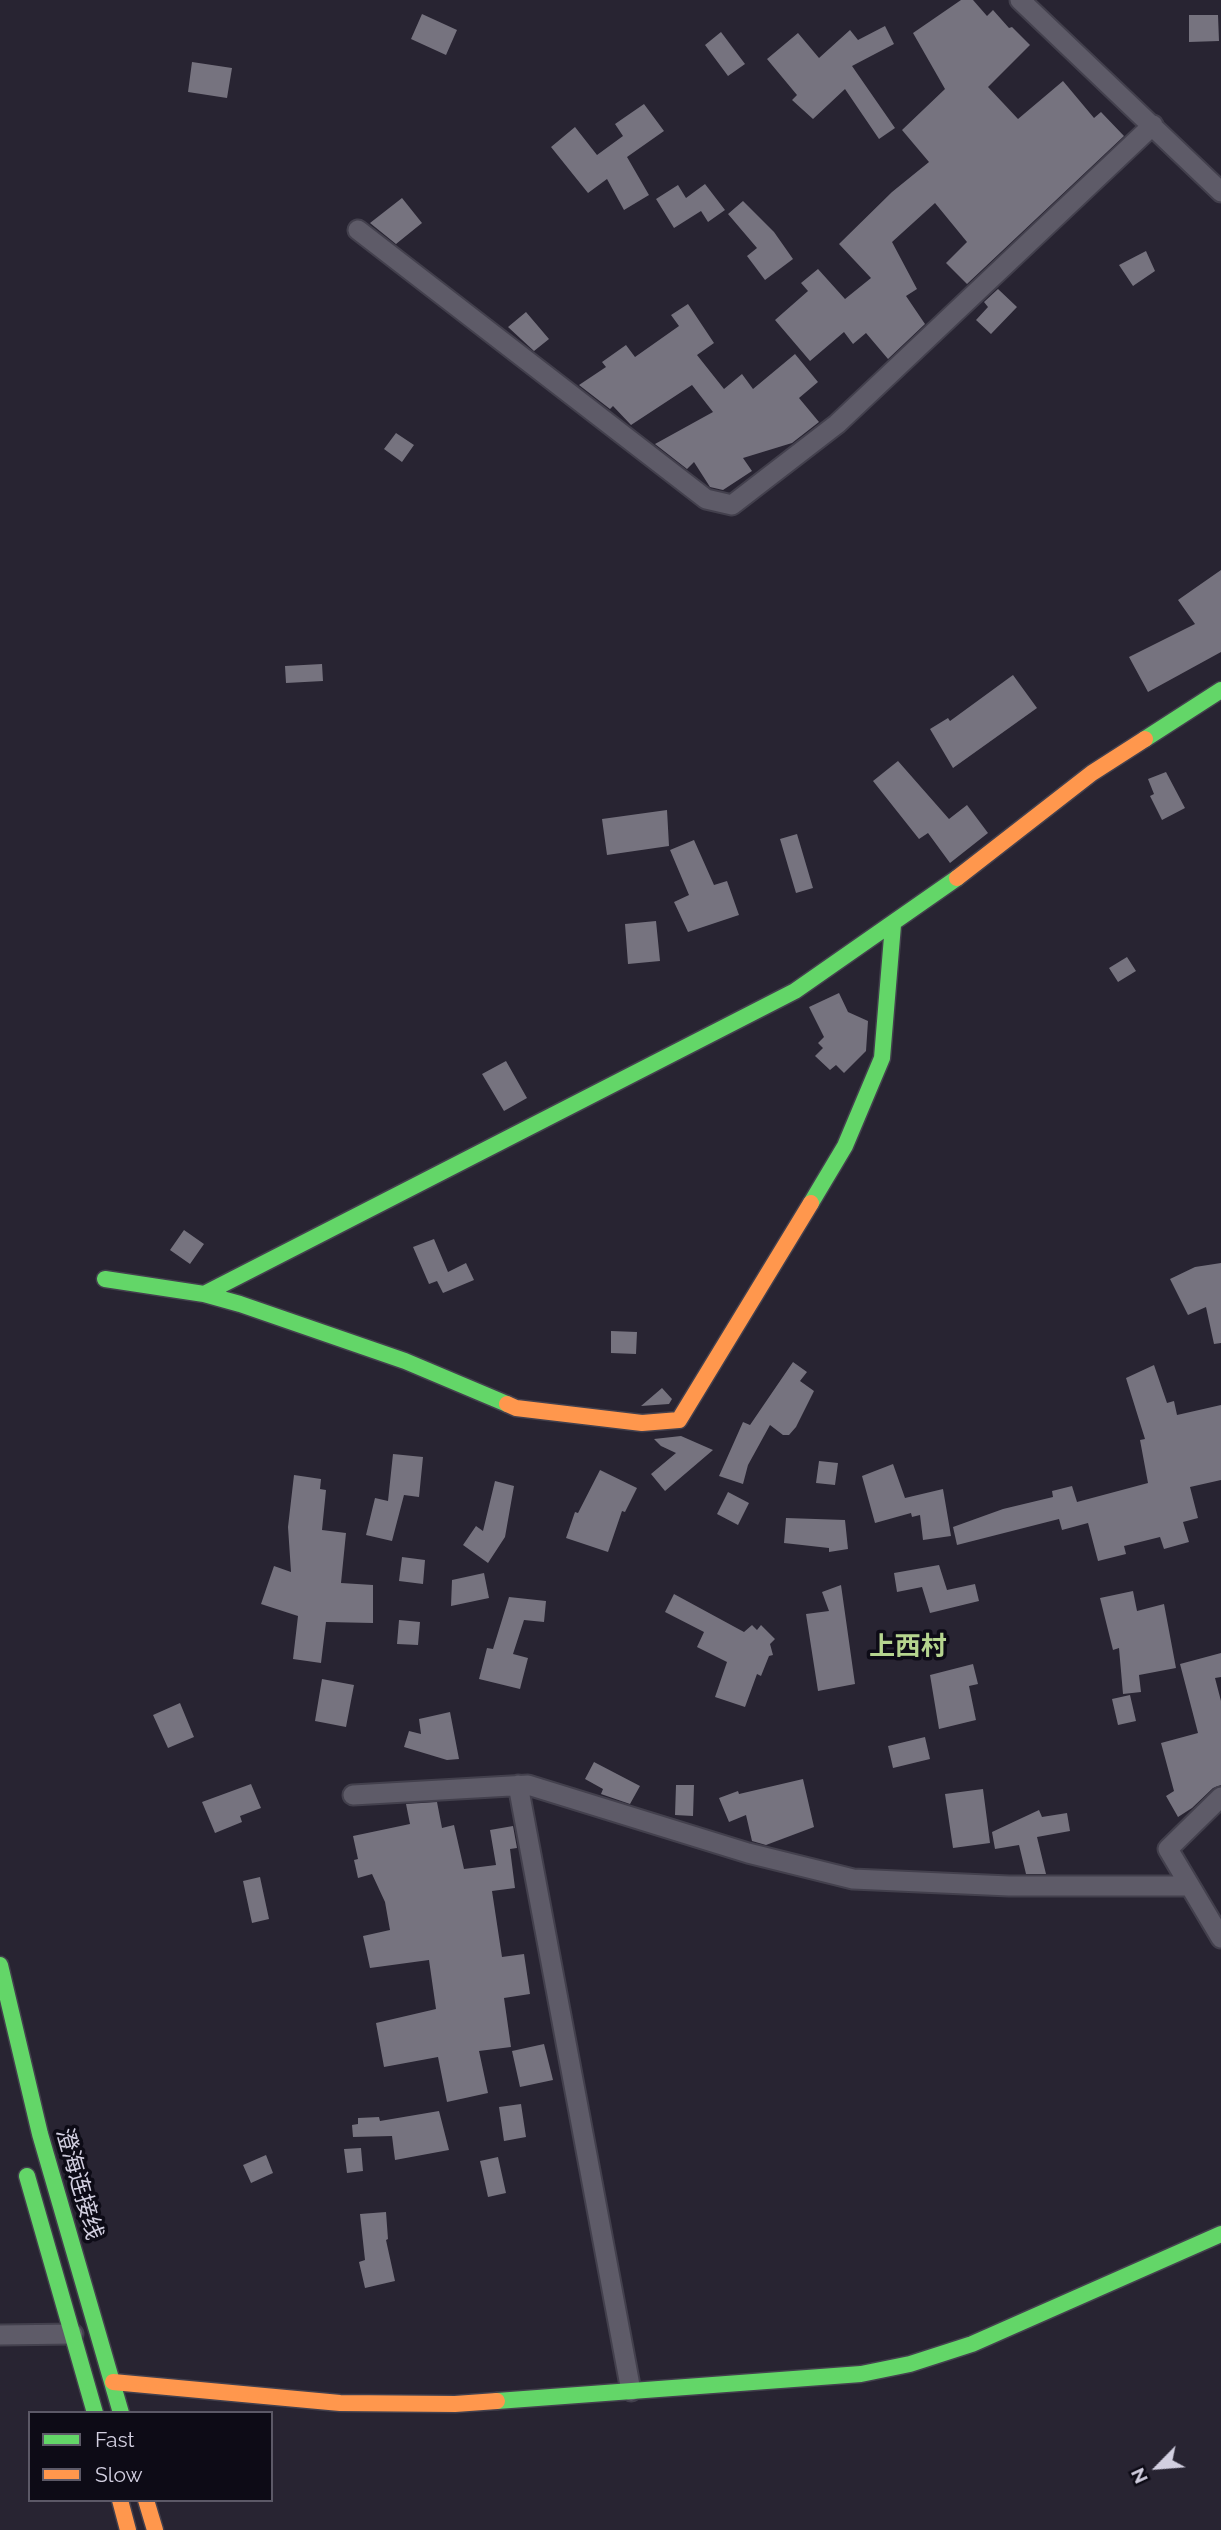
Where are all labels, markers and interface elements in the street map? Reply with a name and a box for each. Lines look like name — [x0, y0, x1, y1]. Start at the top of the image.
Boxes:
district label: 上西村 — [869, 1631, 947, 1663]
street label: 澄海连接线 — [50, 2125, 108, 2243]
legend — [28, 2411, 273, 2502]
text: Fast — [95, 2427, 135, 2452]
north arrow — [1123, 2432, 1193, 2502]
text: Slow — [95, 2462, 143, 2487]
text: N — [1126, 2465, 1152, 2487]

